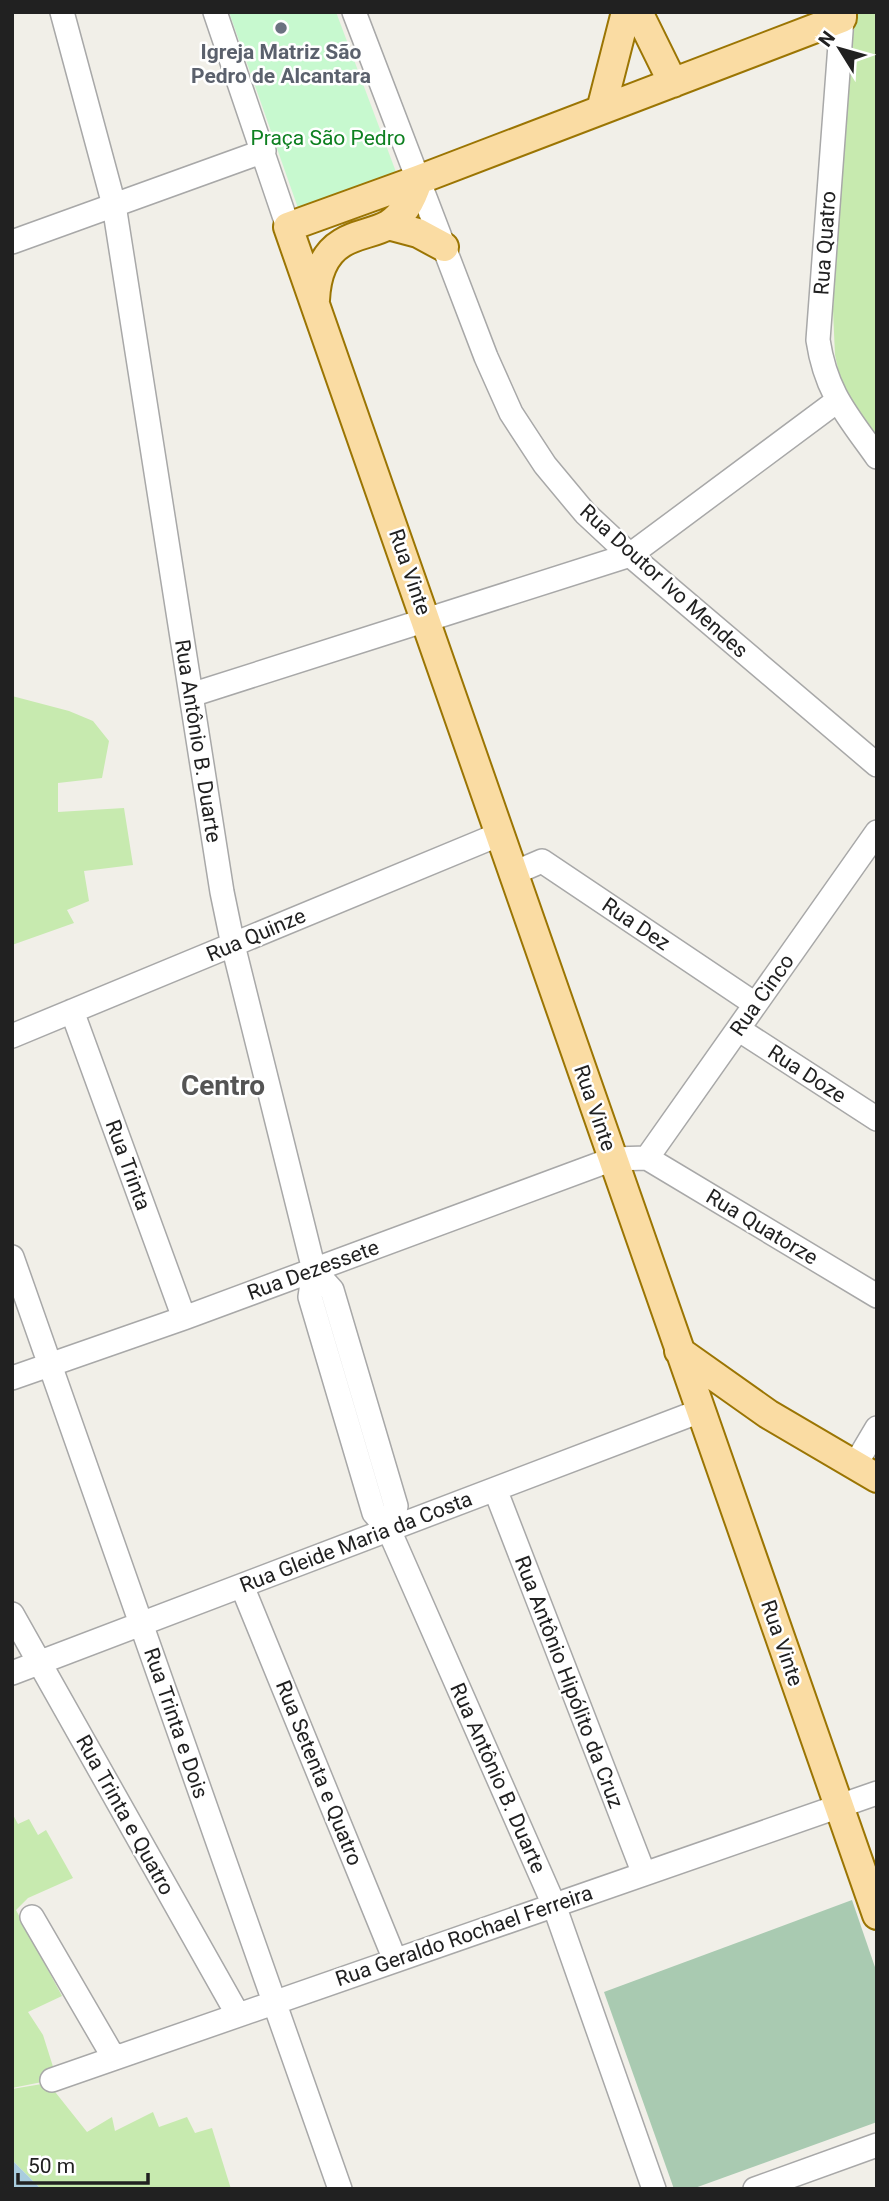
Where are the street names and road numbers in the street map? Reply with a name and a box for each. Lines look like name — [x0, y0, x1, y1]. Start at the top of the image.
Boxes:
street label: Rua Quatro — [809, 190, 841, 296]
street label: Rua Doutor Ivo Mendes — [575, 499, 753, 663]
street label: Rua Vinte — [384, 526, 436, 618]
street label: Rua Antônio B. Duarte — [170, 638, 226, 844]
street label: Rua Dez — [598, 893, 674, 955]
street label: Rua Quinze — [203, 903, 309, 967]
street label: Rua Cinco — [725, 949, 799, 1041]
street label: Rua Doze — [764, 1040, 850, 1108]
street label: Rua Vinte — [569, 1062, 621, 1154]
street label: Rua Trinta — [101, 1116, 155, 1214]
street label: Rua Quatorze — [702, 1184, 822, 1270]
street label: Rua Dezessete — [244, 1235, 382, 1305]
street label: Rua Gleide Maria da Costa — [236, 1487, 476, 1597]
street label: Rua Antônio Hipólito da Cruz — [510, 1553, 628, 1811]
street label: Rua Vinte — [756, 1597, 808, 1689]
street label: Rua Trinta e Dois — [139, 1644, 213, 1802]
street label: Rua Setenta e Quatro — [271, 1677, 367, 1869]
street label: Rua Antônio B. Duarte — [445, 1679, 551, 1877]
street label: Rua Trinta e Quatro — [71, 1731, 179, 1899]
street label: Rua Geraldo Rochael Ferreira — [332, 1881, 596, 1991]

